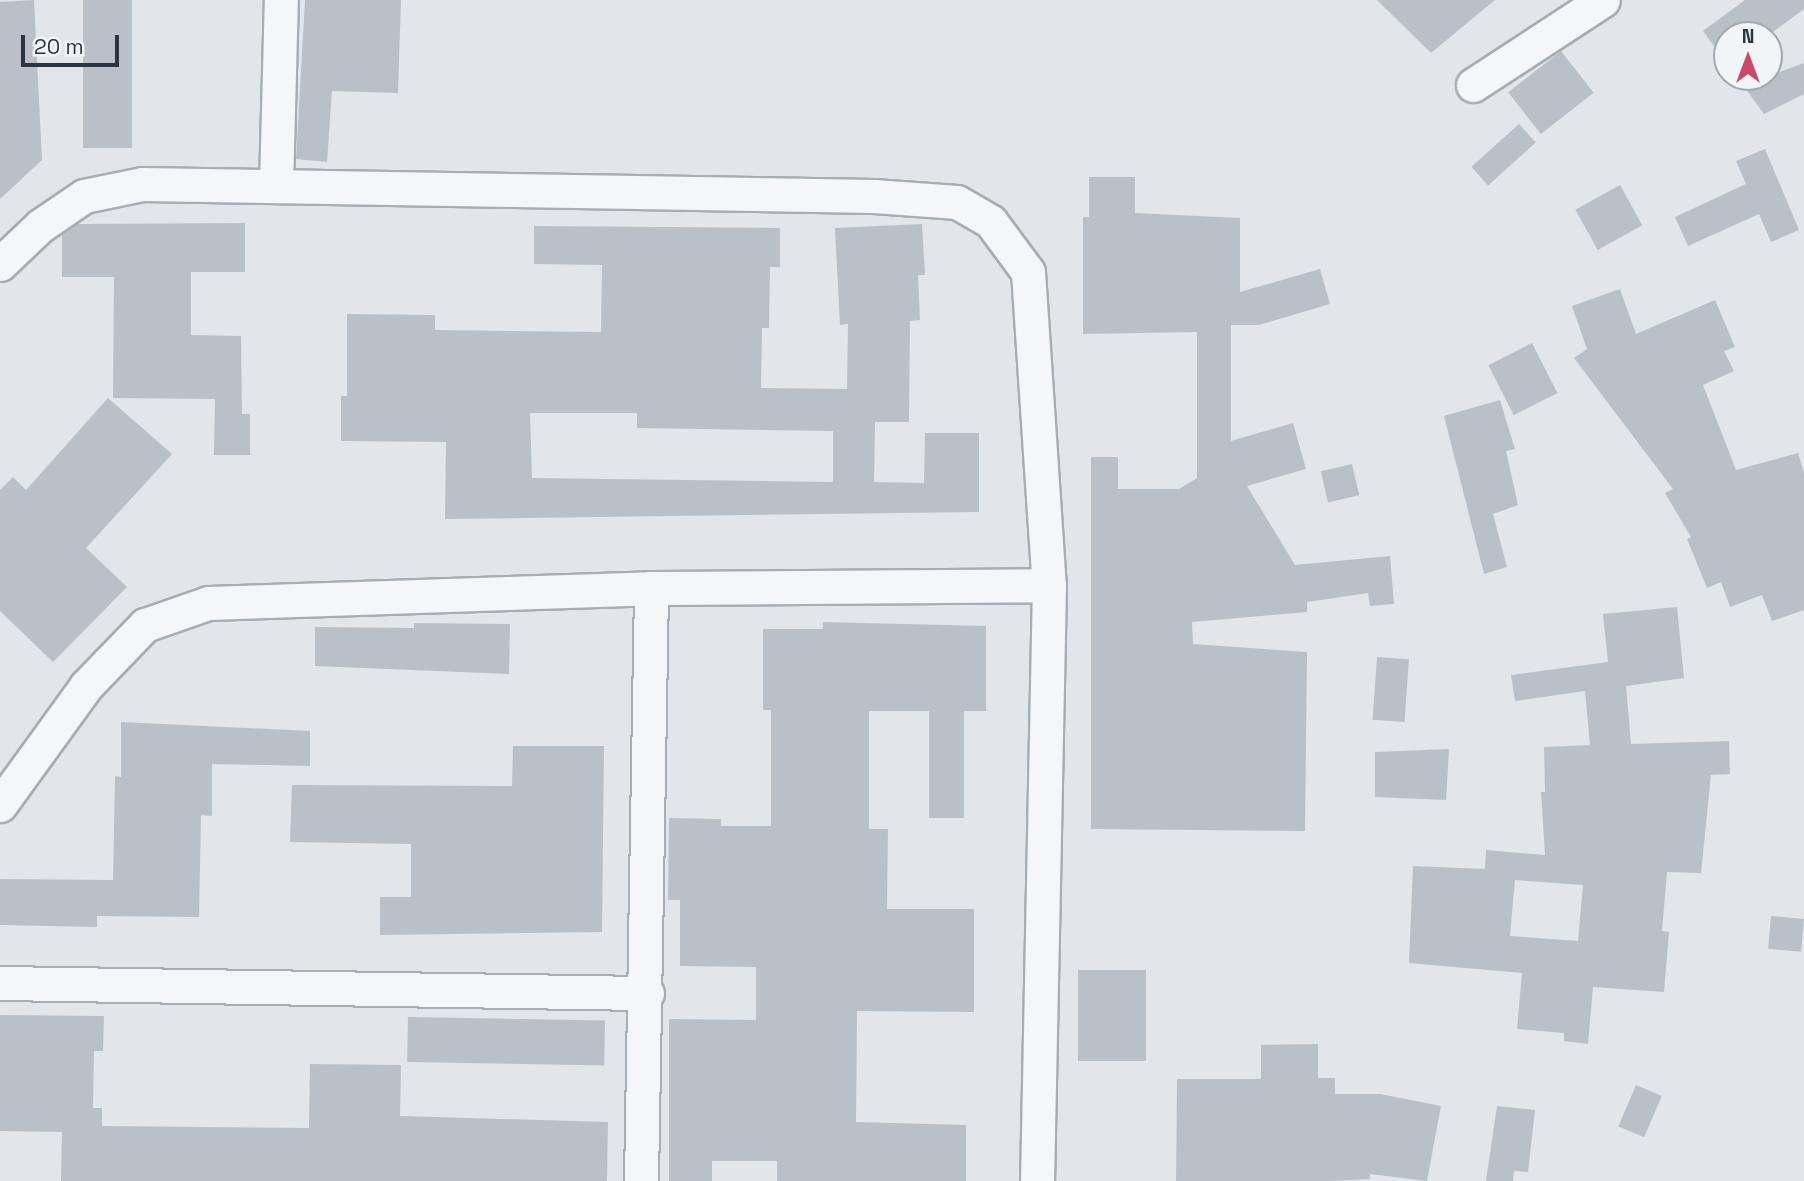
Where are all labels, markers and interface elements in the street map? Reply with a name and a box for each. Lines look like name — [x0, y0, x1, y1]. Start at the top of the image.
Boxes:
scale bar — [24, 21, 122, 65]
north arrow — [1713, 21, 1783, 91]
text: N — [1742, 24, 1754, 49]
text: 20 m — [34, 33, 84, 60]

